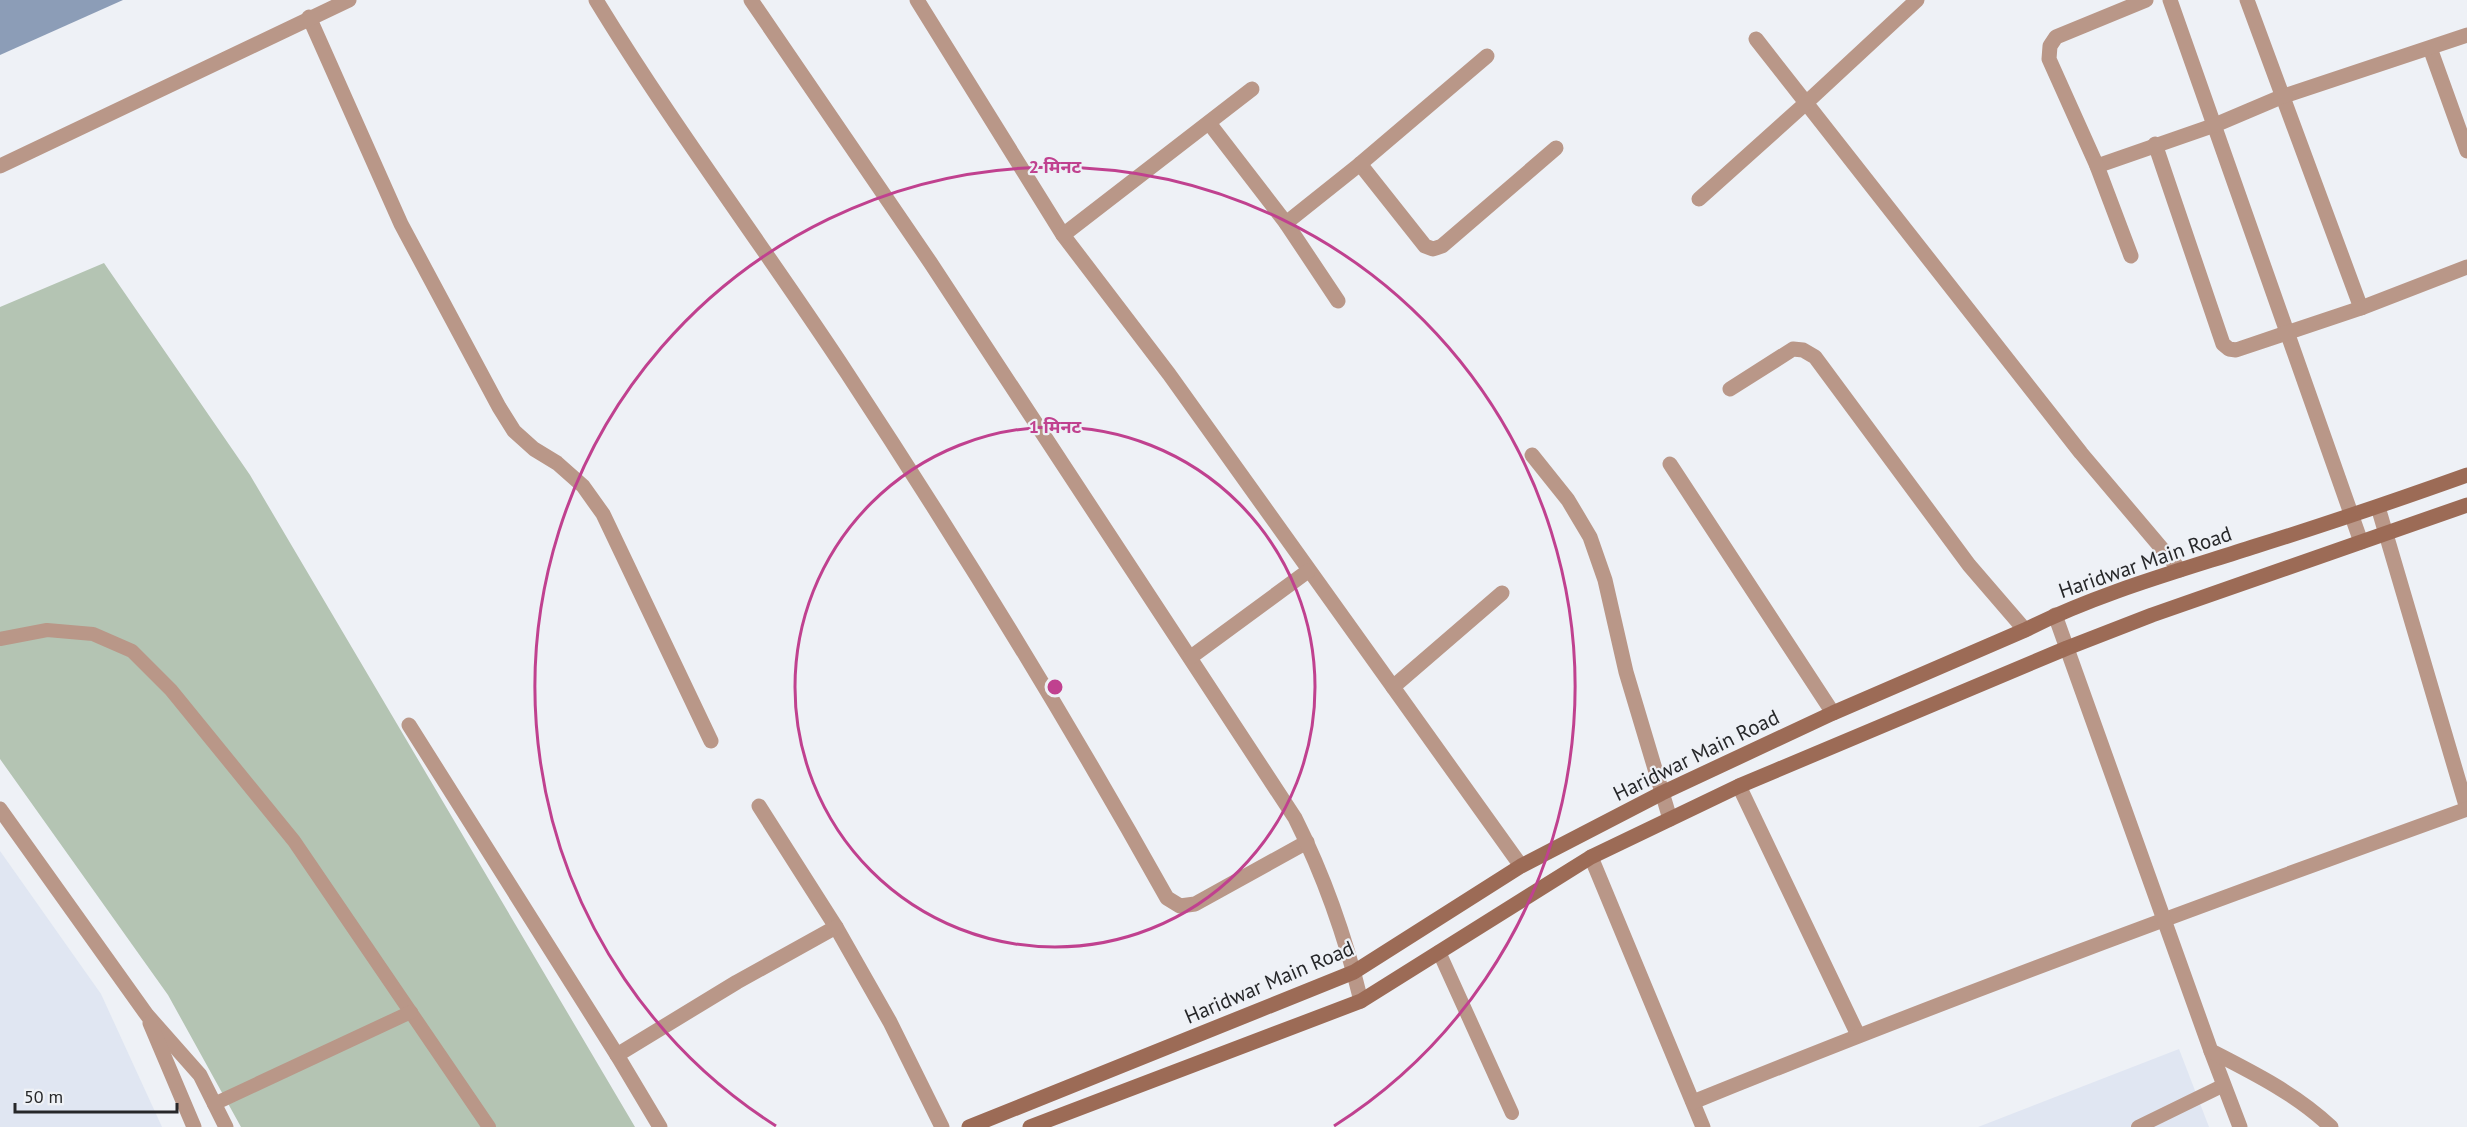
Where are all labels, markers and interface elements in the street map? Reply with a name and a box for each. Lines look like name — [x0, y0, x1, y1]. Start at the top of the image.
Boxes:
text: 2 मिनट — [1029, 155, 1082, 178]
text: 1 मिनट — [1029, 415, 1082, 438]
street label: Haridwar Main Road — [2055, 520, 2235, 604]
centre of rings — [1045, 677, 1065, 697]
street label: Haridwar Main Road — [1609, 703, 1783, 807]
street label: Haridwar Main Road — [1180, 934, 1358, 1030]
scale bar — [15, 1076, 177, 1114]
text: 50 m — [24, 1085, 63, 1108]

